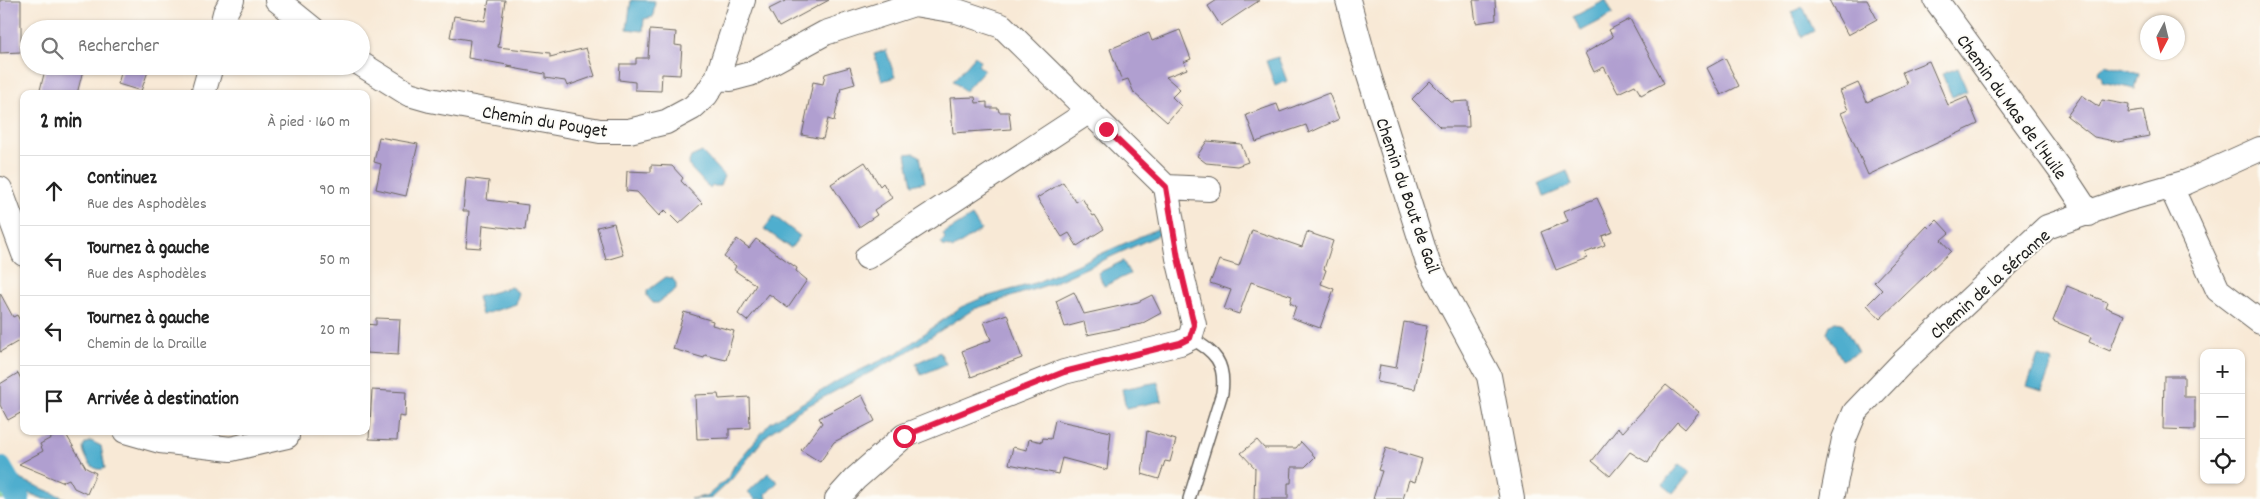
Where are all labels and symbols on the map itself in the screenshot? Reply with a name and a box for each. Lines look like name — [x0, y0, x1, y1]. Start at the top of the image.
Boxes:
north arrow — [2140, 15, 2185, 60]
street label: Chemin du Mas de l'Huile — [1948, 30, 2072, 186]
street label: Chemin du Pouget — [480, 100, 609, 147]
street label: Chemin du Bout de Gail — [1366, 115, 1445, 278]
route end — [1095, 118, 1118, 141]
street label: Chemin de la Séranne — [1925, 224, 2058, 347]
route start — [893, 425, 916, 448]

